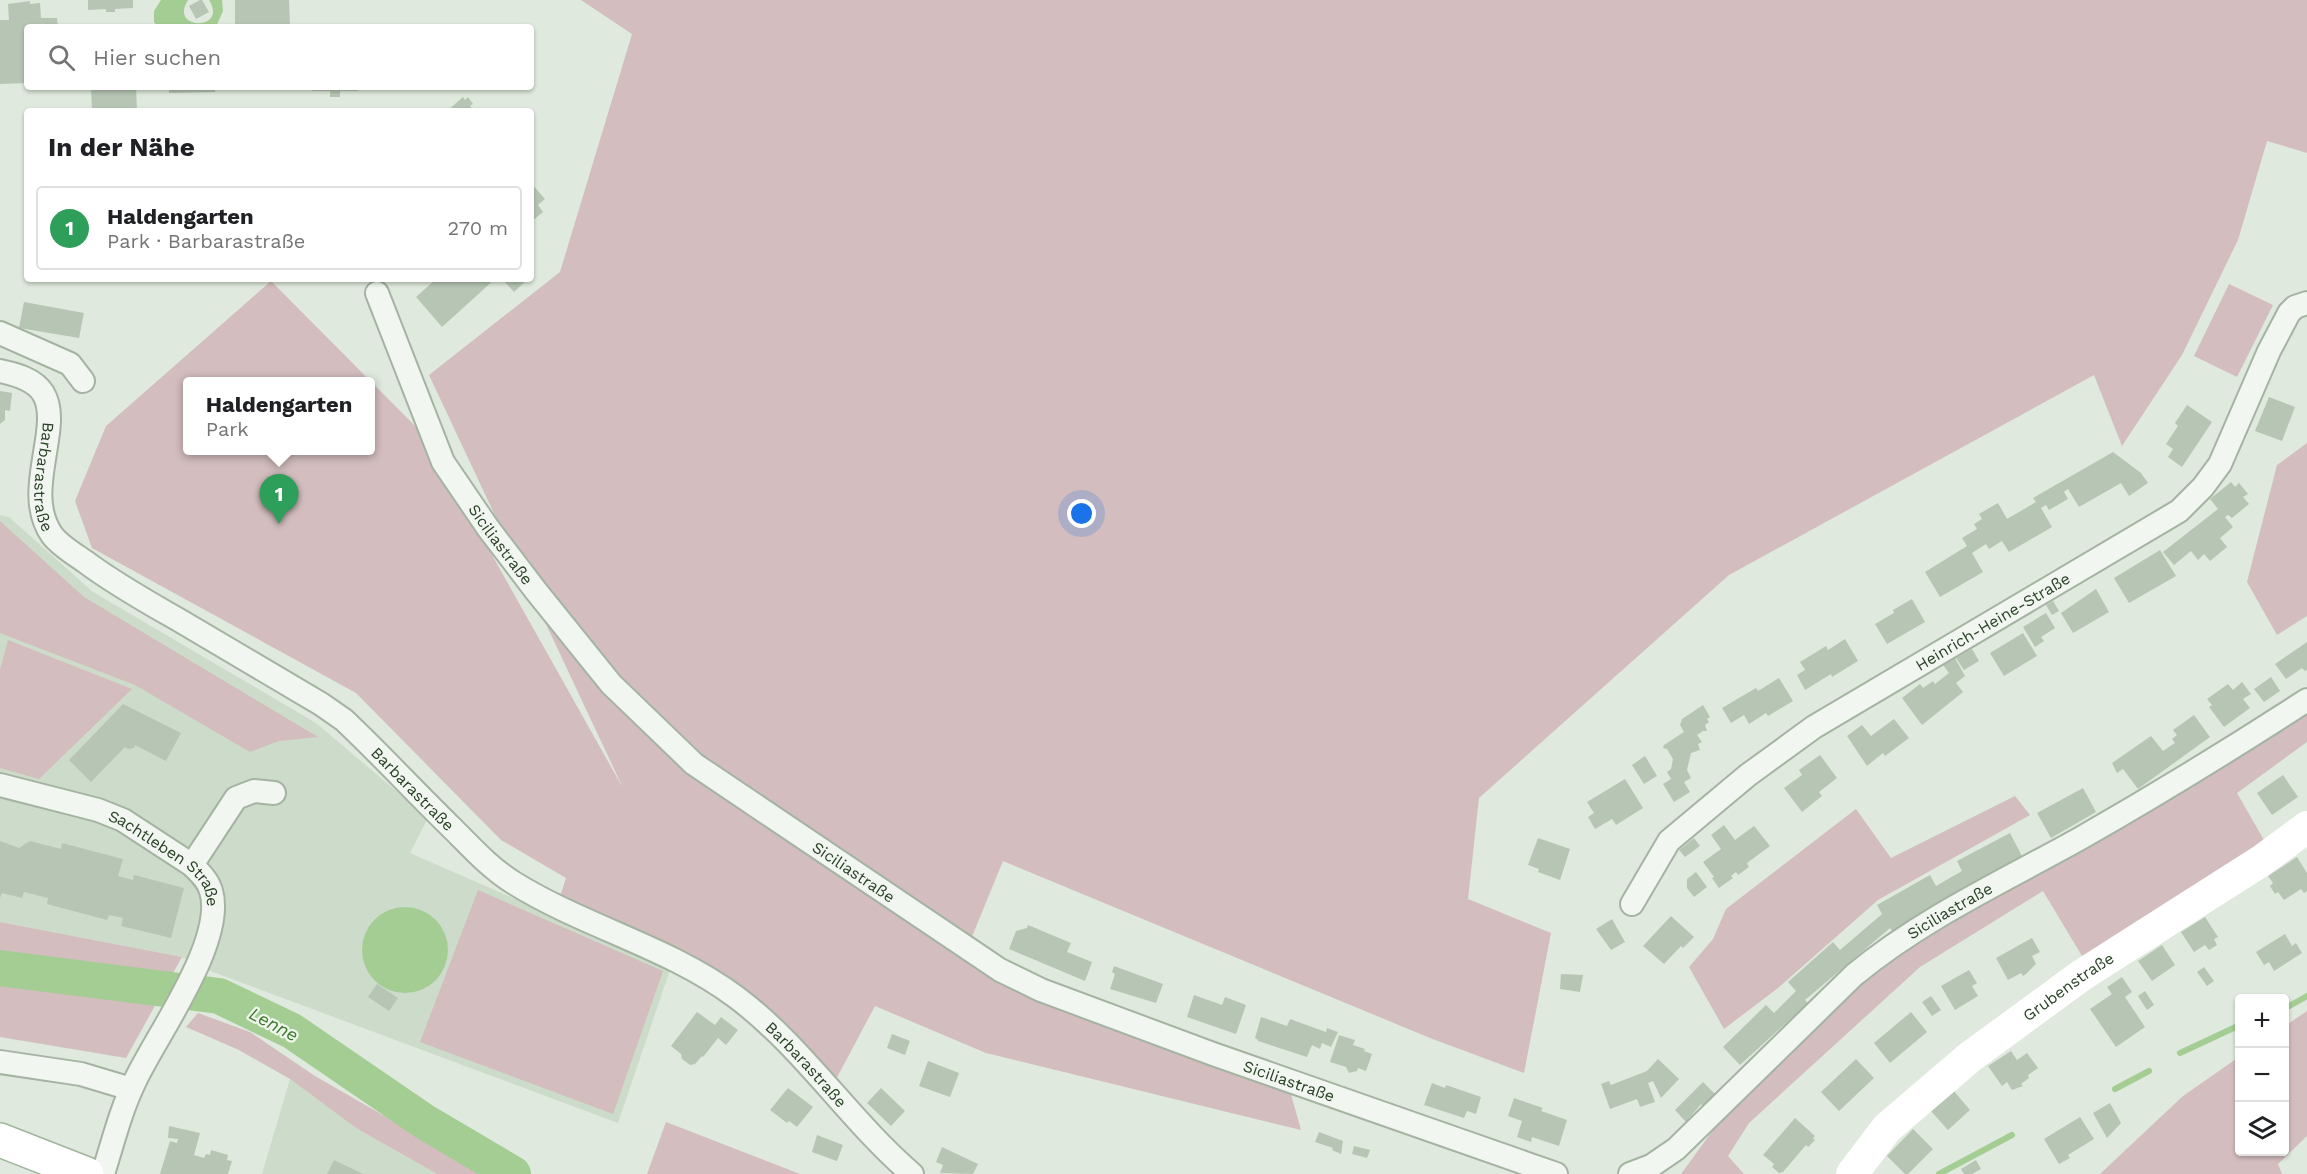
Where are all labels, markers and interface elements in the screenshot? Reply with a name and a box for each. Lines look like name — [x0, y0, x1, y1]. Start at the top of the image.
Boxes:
search box — [24, 24, 534, 90]
icon: search — [45, 41, 78, 74]
text: Hier suchen — [93, 45, 221, 70]
text: In der Nähe — [48, 132, 195, 162]
text: Haldengarten — [107, 204, 254, 229]
text: 1 — [65, 216, 74, 240]
text: 270 m — [448, 216, 508, 240]
text: Park · Barbarastraße — [107, 229, 305, 253]
popup — [183, 377, 375, 455]
text: Haldengarten — [206, 392, 352, 417]
text: Park — [206, 417, 249, 441]
street label: Barbarastraße — [31, 421, 59, 535]
pin: 1 — [260, 474, 298, 524]
your location — [1067, 499, 1096, 528]
street label: Siciliastraße — [465, 500, 537, 588]
street label: Heinrich-Heine-Straße — [1912, 568, 2073, 674]
street label: Barbarastraße — [367, 743, 458, 835]
street label: Sachtleben Straße — [106, 806, 223, 907]
street label: Siciliastraße — [809, 837, 899, 906]
street label: Siciliastraße — [1903, 878, 1995, 943]
street label: Grubenstraße — [2019, 948, 2117, 1025]
map controls — [2235, 994, 2289, 1156]
button: + — [2235, 994, 2289, 1048]
water label: Lenne — [246, 1002, 302, 1046]
street label: Barbarastraße — [762, 1017, 851, 1111]
button: − — [2235, 1048, 2289, 1102]
street label: Siciliastraße — [1241, 1056, 1337, 1105]
button: layers — [2235, 1102, 2289, 1156]

